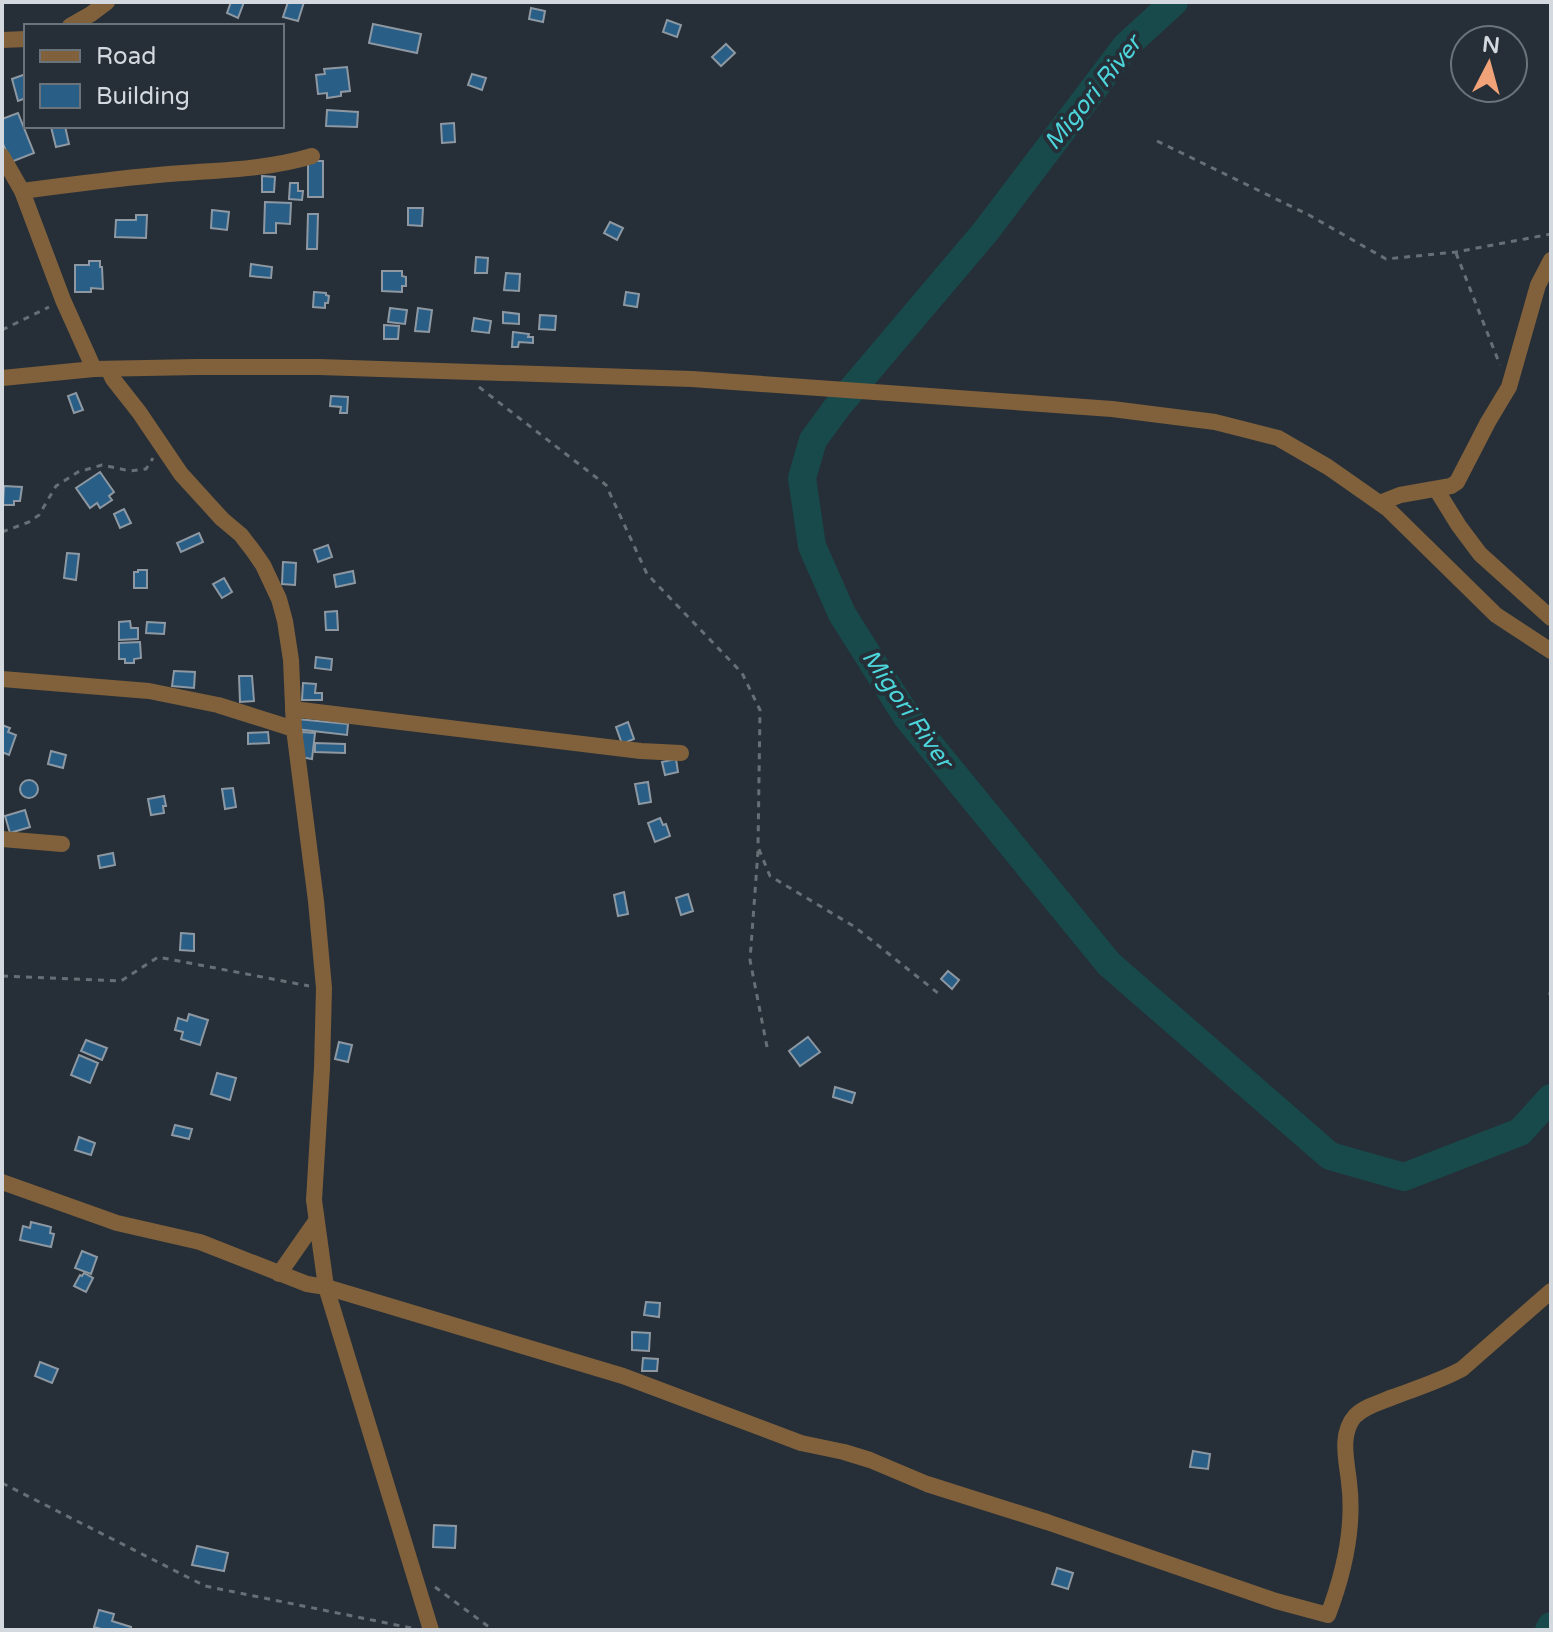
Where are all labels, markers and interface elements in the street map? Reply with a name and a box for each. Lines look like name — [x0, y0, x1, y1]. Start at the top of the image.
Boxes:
legend — [24, 24, 284, 128]
north arrow — [1449, 24, 1529, 104]
water label: Migori River — [1038, 28, 1150, 156]
text: N — [1481, 31, 1501, 59]
text: Road — [96, 42, 156, 71]
text: Building — [96, 82, 190, 111]
water label: Migori River — [855, 644, 960, 776]

